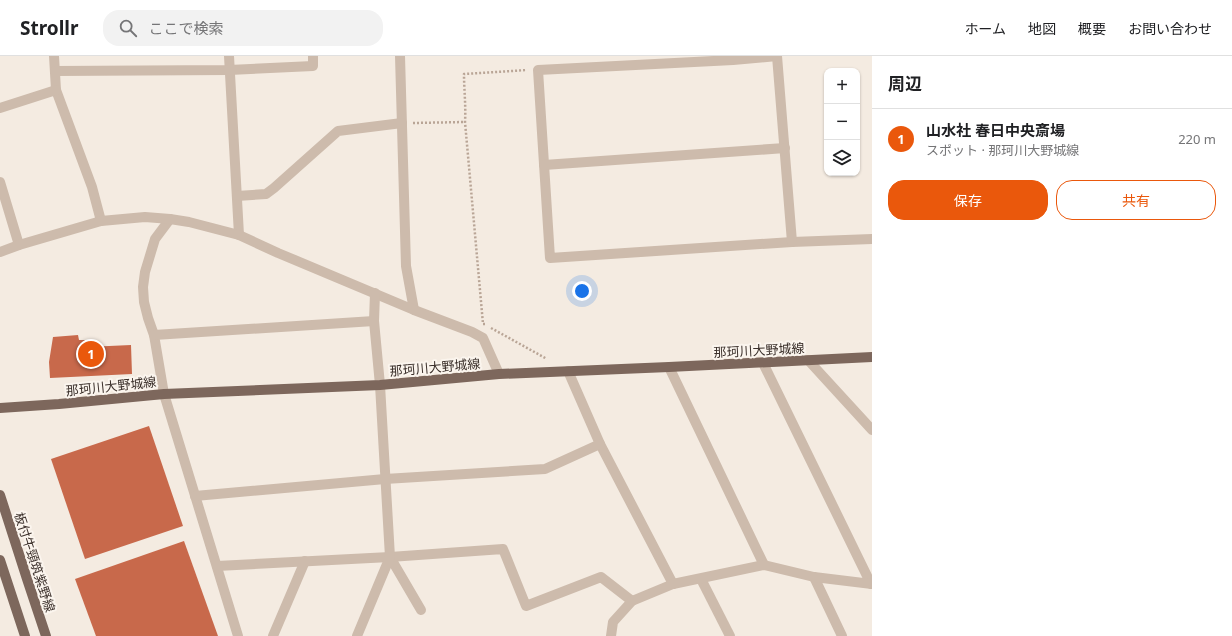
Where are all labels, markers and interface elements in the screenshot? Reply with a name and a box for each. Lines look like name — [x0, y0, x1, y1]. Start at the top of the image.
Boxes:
search box — [103, 10, 383, 46]
text: Strollr — [20, 15, 79, 41]
icon: search — [117, 17, 139, 39]
text: ここで検索 — [149, 18, 224, 38]
text: ホーム — [964, 19, 1006, 38]
text: 地図 — [1028, 19, 1056, 38]
text: 概要 — [1078, 19, 1106, 38]
text: お問い合わせ — [1128, 19, 1212, 38]
map controls — [824, 68, 860, 176]
button: + — [824, 68, 860, 104]
text: 周辺 — [888, 72, 922, 95]
button: − — [824, 104, 860, 140]
text: 山水社 春日中央斎場 — [926, 120, 1065, 140]
text: 1 — [897, 130, 905, 148]
text: 220 m — [1178, 130, 1216, 148]
button: layers — [824, 140, 860, 176]
text: スポット · 那珂川大野城線 — [926, 141, 1079, 159]
button: 保存 — [888, 180, 1048, 220]
button: 共有 — [1056, 180, 1216, 220]
your location — [572, 281, 592, 301]
pin: 1 — [78, 339, 104, 369]
street label: 那珂川大野城線 — [713, 339, 805, 361]
street label: 那珂川大野城線 — [389, 354, 481, 380]
street label: 那珂川大野城線 — [65, 372, 157, 400]
street label: 板付牛頸筑紫野線 — [10, 510, 60, 614]

